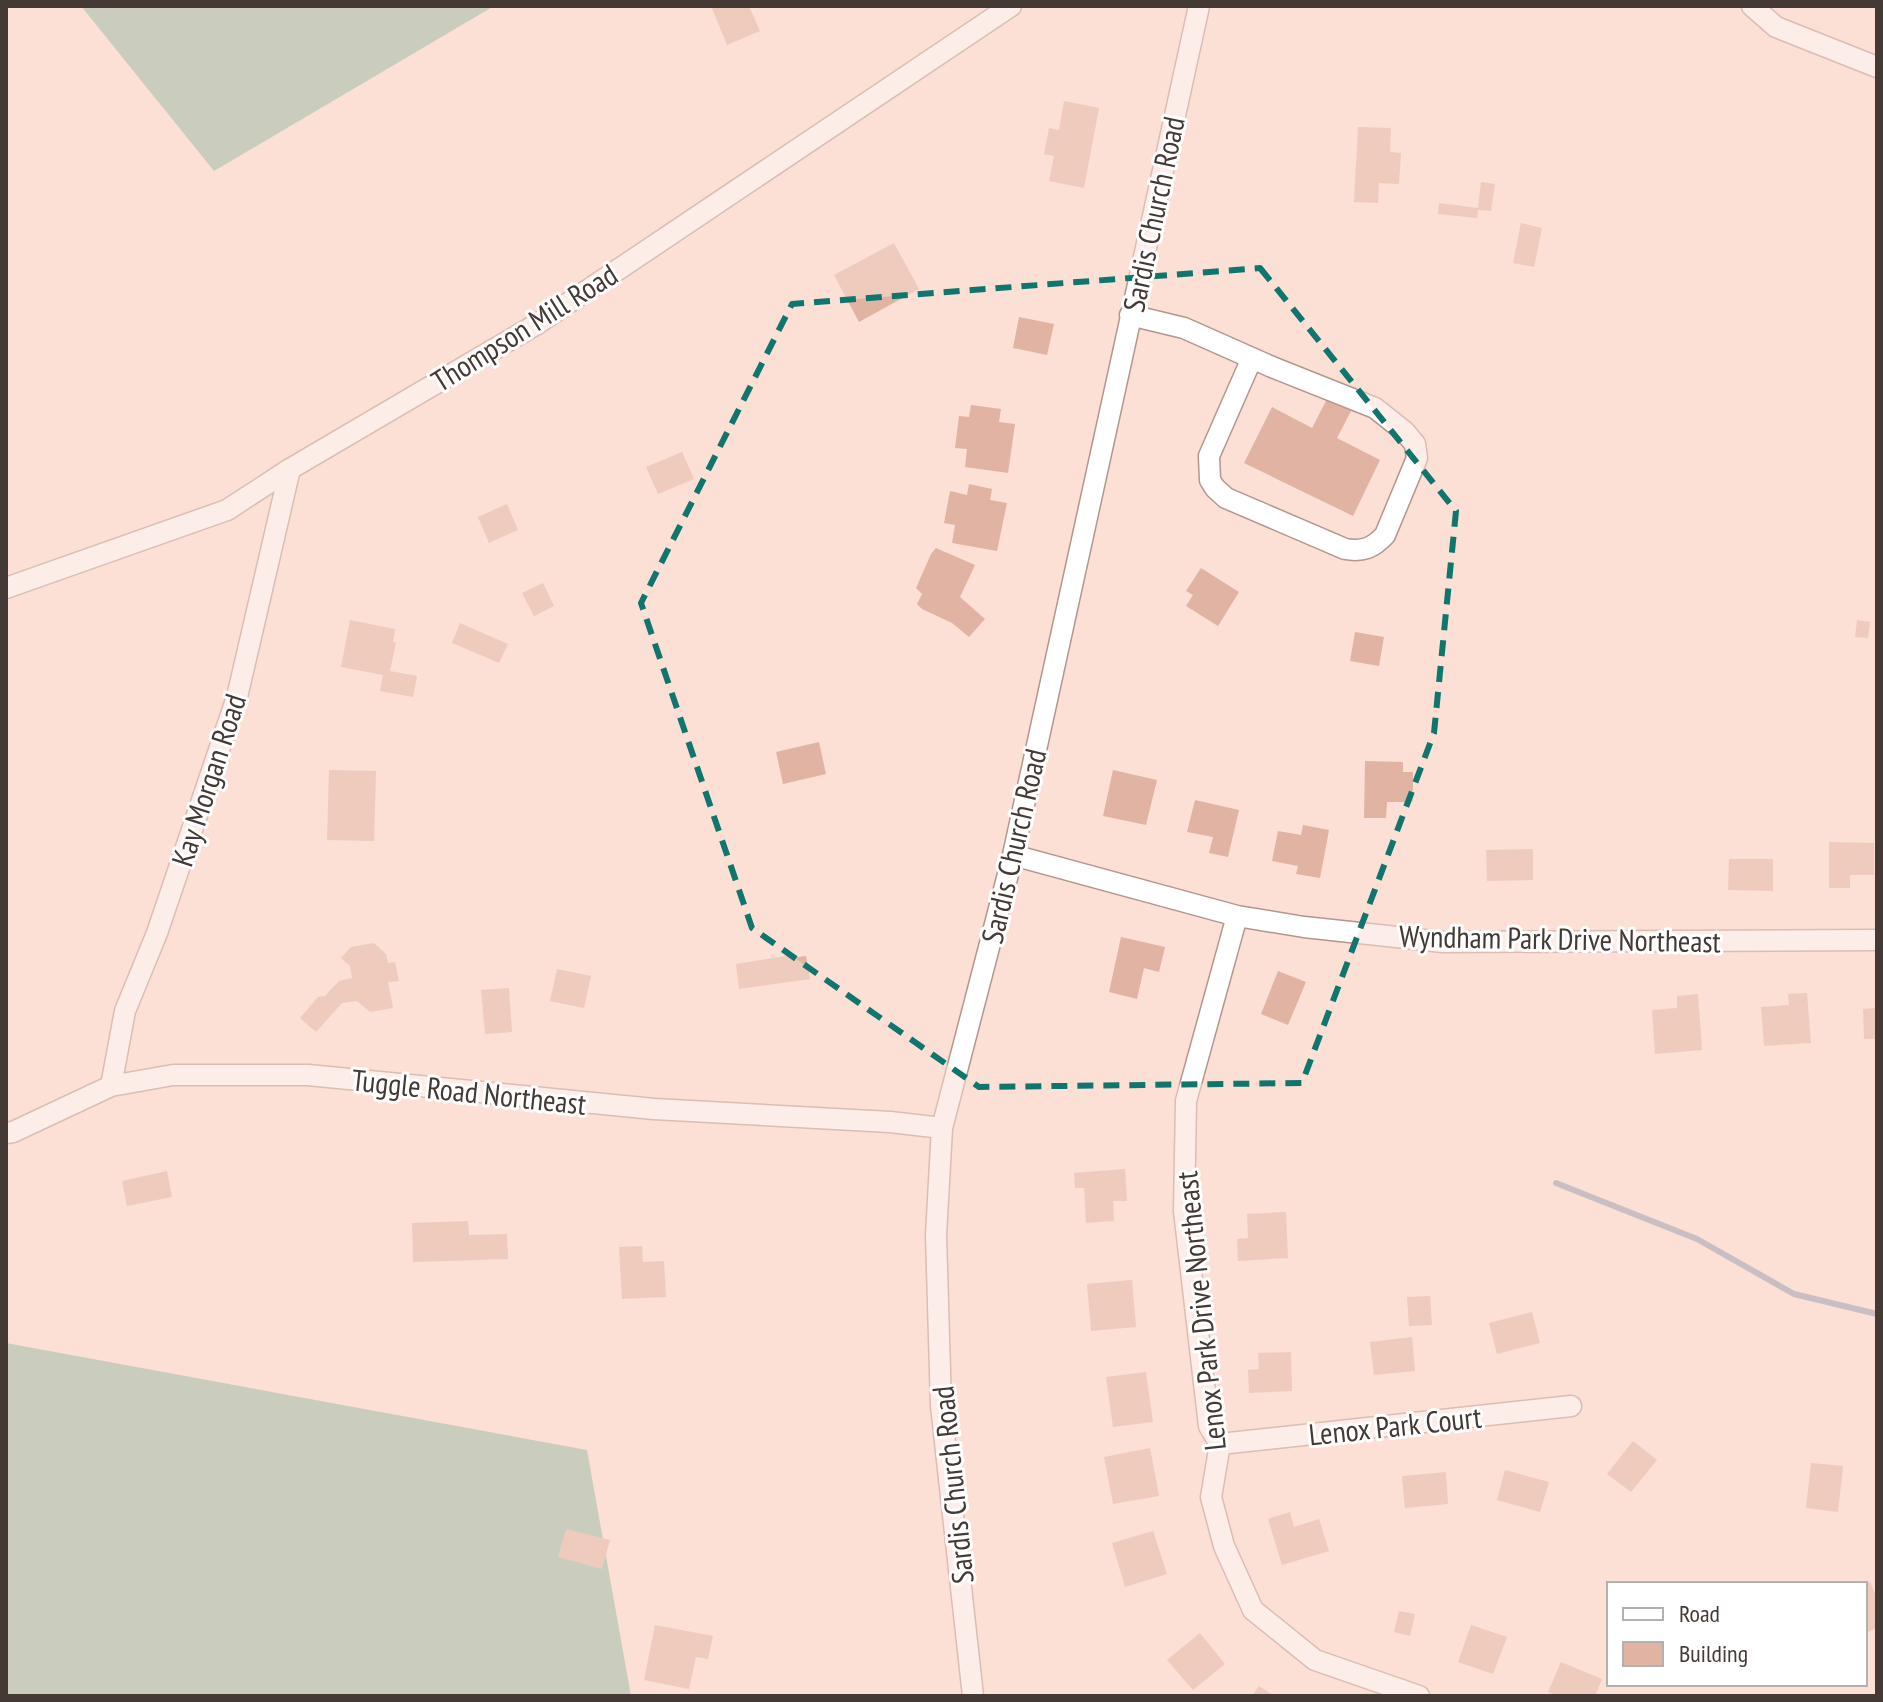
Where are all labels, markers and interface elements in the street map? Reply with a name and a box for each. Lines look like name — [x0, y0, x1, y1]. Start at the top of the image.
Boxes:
street label: Sardis Church Road — [1113, 113, 1193, 315]
street label: Thompson Mill Road — [424, 254, 624, 400]
street label: Kay Morgan Road — [162, 689, 254, 871]
street label: Sardis Church Road — [972, 745, 1054, 947]
street label: Wyndham Park Drive Northeast — [1399, 916, 1722, 960]
street label: Tuggle Road Northeast — [350, 1059, 589, 1123]
street label: Lenox Park Drive Northeast — [1166, 1169, 1234, 1452]
street label: Sardis Church Road — [922, 1384, 982, 1586]
street label: Lenox Park Court — [1307, 1396, 1484, 1453]
legend — [1607, 1582, 1867, 1686]
text: Road — [1679, 1598, 1720, 1629]
text: Building — [1679, 1638, 1748, 1669]

